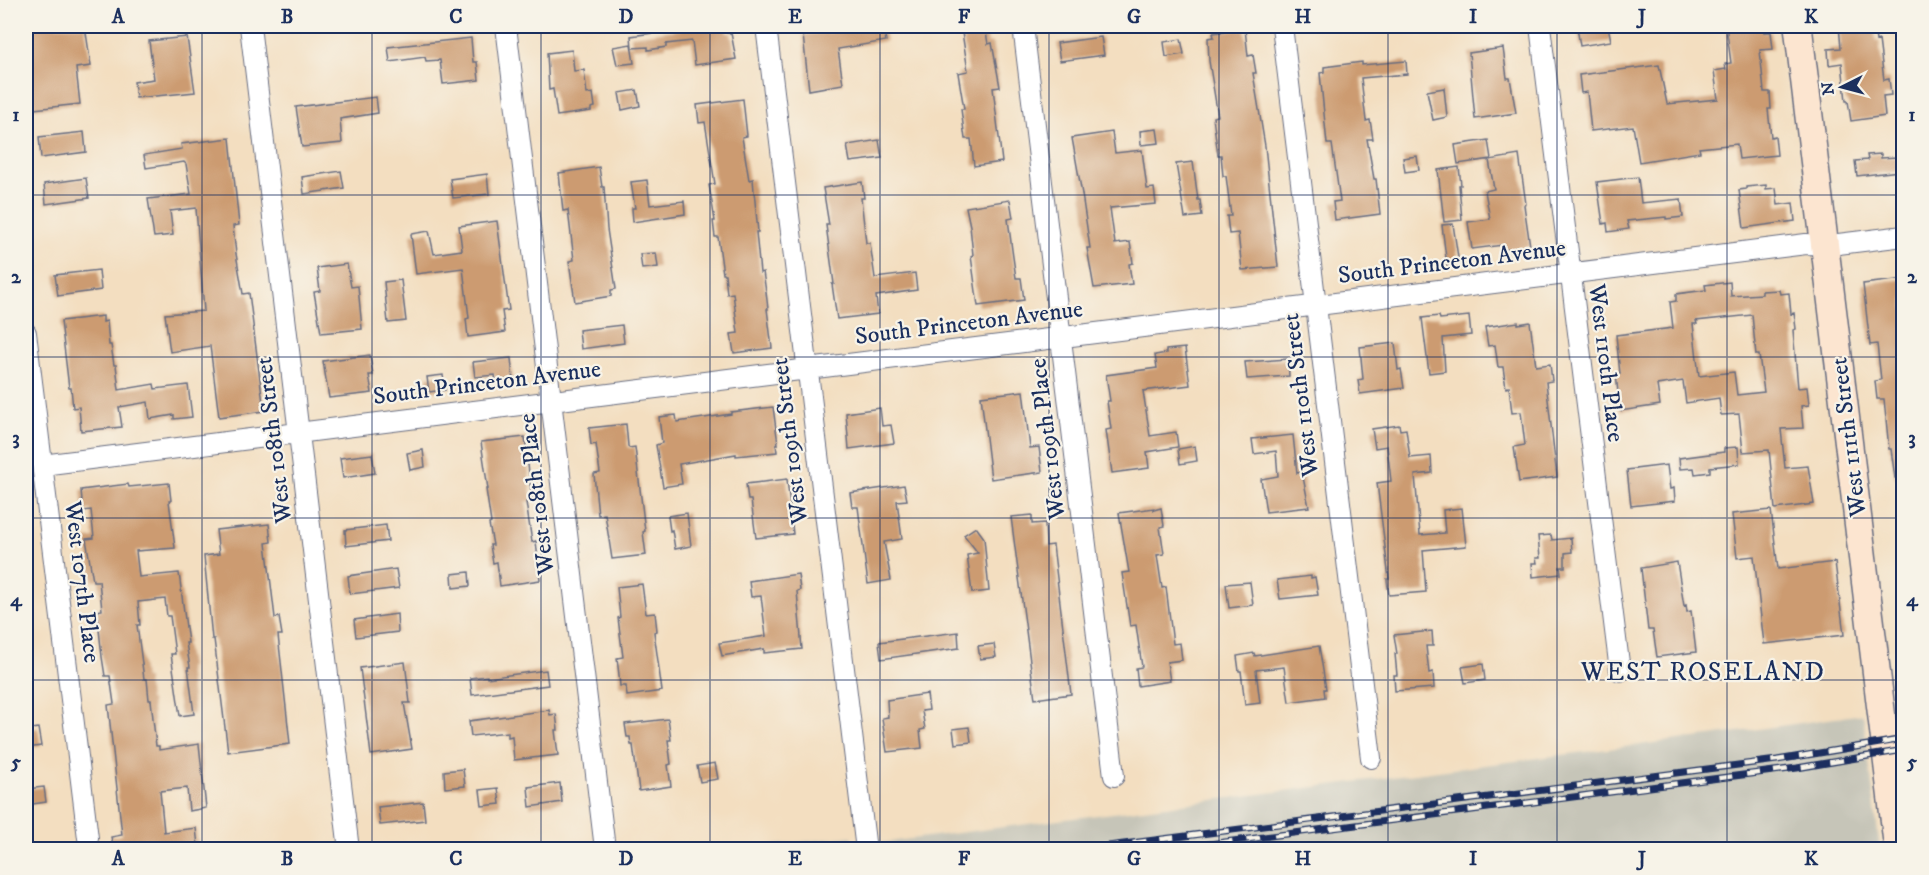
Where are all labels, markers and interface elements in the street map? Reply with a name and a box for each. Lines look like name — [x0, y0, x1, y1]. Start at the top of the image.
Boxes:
text: A — [111, 5, 126, 30]
text: B — [281, 5, 293, 30]
text: C — [449, 5, 463, 30]
text: D — [619, 5, 634, 30]
text: E — [788, 5, 802, 30]
text: F — [958, 5, 971, 30]
text: G — [1127, 5, 1141, 30]
text: H — [1295, 5, 1312, 30]
text: I — [1469, 5, 1477, 30]
text: J — [1636, 5, 1646, 30]
text: K — [1804, 5, 1819, 30]
north arrow — [1812, 57, 1872, 117]
text: N — [1817, 81, 1839, 96]
text: 1 — [12, 103, 20, 128]
text: 1 — [1908, 103, 1916, 128]
street label: South Princeton Avenue — [1336, 233, 1568, 291]
text: 2 — [11, 265, 22, 290]
text: 2 — [1907, 265, 1918, 290]
street label: West 110th Place — [1581, 281, 1631, 444]
street label: South Princeton Avenue — [853, 294, 1085, 352]
street label: West 110th Street — [1276, 311, 1326, 479]
street label: South Princeton Avenue — [371, 354, 603, 412]
street label: West 108th Street — [249, 355, 299, 526]
street label: West 111th Street — [1824, 355, 1874, 519]
street label: West 109th Street — [765, 356, 815, 527]
street label: West 109th Place — [1023, 357, 1073, 522]
street label: West 108th Place — [512, 412, 562, 577]
text: 3 — [12, 426, 20, 451]
text: 3 — [1908, 426, 1916, 451]
street label: West 107th Place — [57, 498, 107, 665]
text: 4 — [10, 588, 23, 613]
text: 4 — [1906, 588, 1919, 613]
district label: WEST ROSELAND — [1580, 656, 1825, 689]
text: 5 — [10, 750, 21, 775]
text: 5 — [1906, 750, 1917, 775]
text: A — [111, 847, 126, 872]
text: B — [281, 847, 293, 872]
text: C — [449, 847, 463, 872]
text: D — [619, 847, 634, 872]
text: E — [788, 847, 802, 872]
text: F — [958, 847, 971, 872]
text: G — [1127, 847, 1141, 872]
text: H — [1295, 847, 1312, 872]
text: I — [1469, 847, 1477, 872]
text: J — [1636, 847, 1646, 872]
text: K — [1804, 847, 1819, 872]

